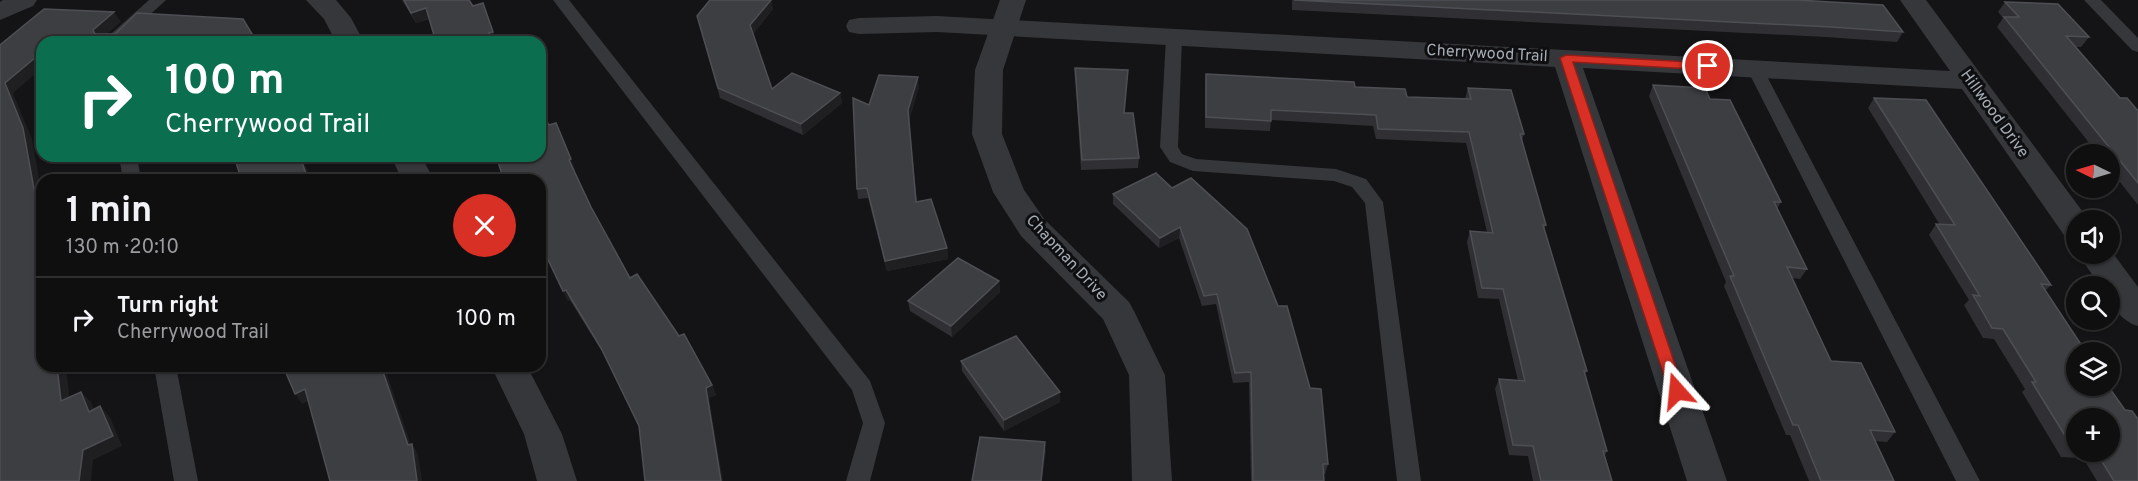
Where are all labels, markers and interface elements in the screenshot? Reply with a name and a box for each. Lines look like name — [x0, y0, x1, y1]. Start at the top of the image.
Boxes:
pin — [1682, 40, 1733, 91]
street label: Cherrywood Trail — [1426, 41, 1548, 67]
icon: arrive — [1691, 49, 1724, 82]
text: 100 m — [165, 56, 284, 109]
icon: right — [66, 60, 144, 138]
street label: Hillwood Drive — [1955, 66, 2033, 162]
text: Cherrywood Trail — [165, 108, 370, 142]
north arrow — [2066, 144, 2120, 198]
map controls — [2066, 144, 2120, 462]
text: 1 min — [66, 189, 152, 235]
button: close — [453, 194, 516, 257]
button: sound — [2066, 210, 2120, 264]
street label: Chapman Drive — [1021, 211, 1111, 305]
text: 130 m · 20:10 — [66, 235, 179, 261]
button: search — [2066, 276, 2120, 330]
text: Turn right — [117, 293, 219, 320]
icon: right — [66, 303, 99, 336]
text: 100 m — [456, 306, 516, 333]
text: Cherrywood Trail — [117, 320, 269, 346]
button: layers — [2066, 342, 2120, 396]
position arrow — [1645, 359, 1709, 423]
button: + — [2066, 408, 2120, 462]

